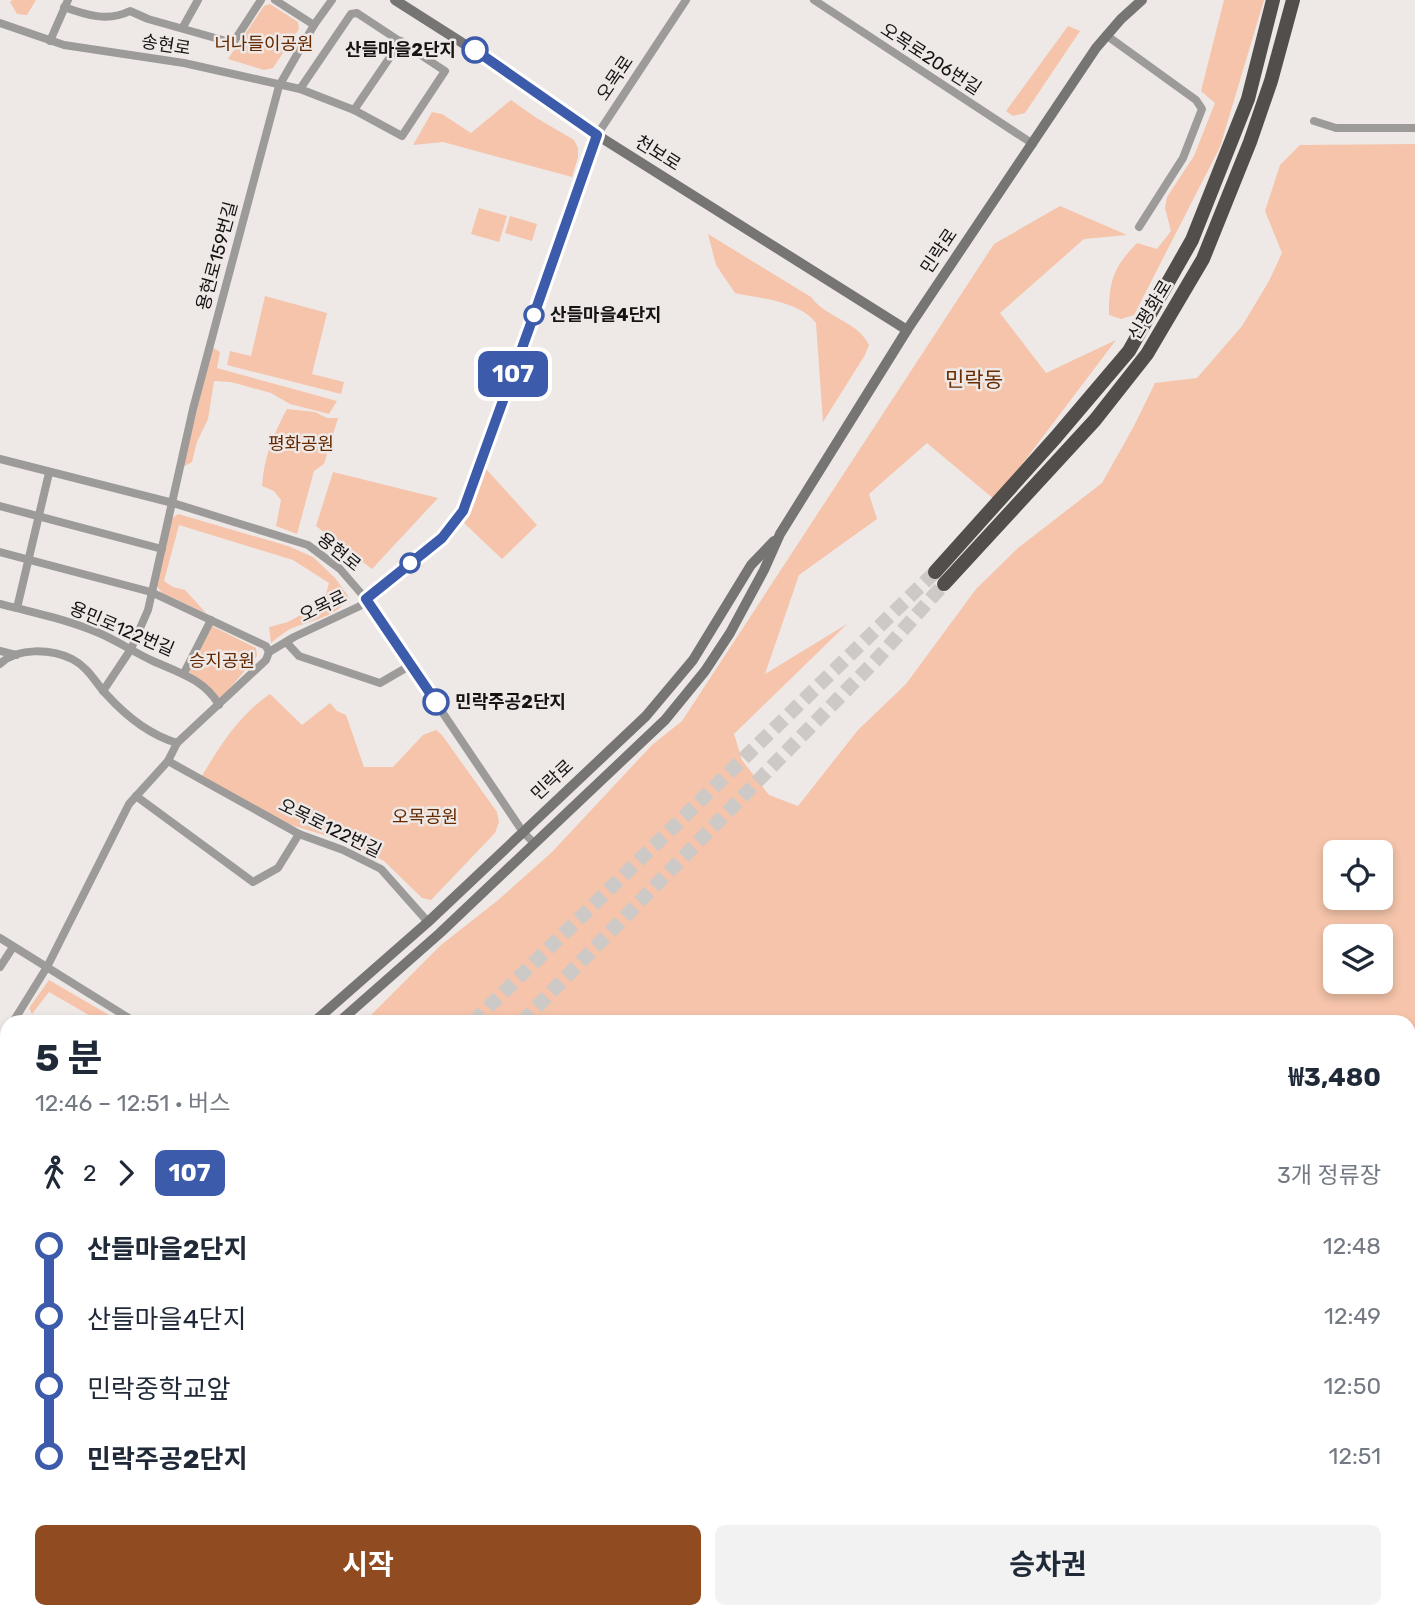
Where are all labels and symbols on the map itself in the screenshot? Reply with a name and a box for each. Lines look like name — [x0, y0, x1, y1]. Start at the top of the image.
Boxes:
street label: 오목로206번길 — [877, 18, 985, 100]
street label: 송현로 — [140, 30, 192, 60]
park label: 너나들이공원 — [214, 33, 314, 55]
marker: 산들마을2단지 — [462, 37, 488, 63]
place label: 산들마을2단지 — [345, 39, 456, 61]
street label: 오목로 — [592, 51, 638, 105]
street label: 천보로 — [631, 131, 685, 175]
street label: 용현로159번길 — [192, 199, 242, 313]
street label: 민락로 — [916, 224, 962, 278]
street label: 신평화로 — [1124, 276, 1176, 344]
place label: 산들마을4단지 — [550, 304, 662, 326]
marker: 산들마을4단지 — [524, 305, 544, 325]
line badge: 107 — [473, 351, 553, 397]
district label: 민락동 — [945, 367, 1003, 392]
park label: 평화공원 — [268, 433, 334, 455]
street label: 용현로 — [313, 528, 365, 576]
unlabelled marker — [400, 553, 420, 573]
street label: 오목로 — [296, 585, 350, 627]
street label: 용민로122번길 — [66, 597, 178, 661]
park label: 승지공원 — [189, 650, 255, 672]
marker: 민락주공2단지 — [423, 689, 449, 715]
place label: 민락주공2단지 — [455, 691, 566, 713]
street label: 민락로 — [526, 755, 578, 805]
street label: 오목로122번길 — [275, 794, 385, 862]
park label: 오목공원 — [392, 806, 458, 828]

